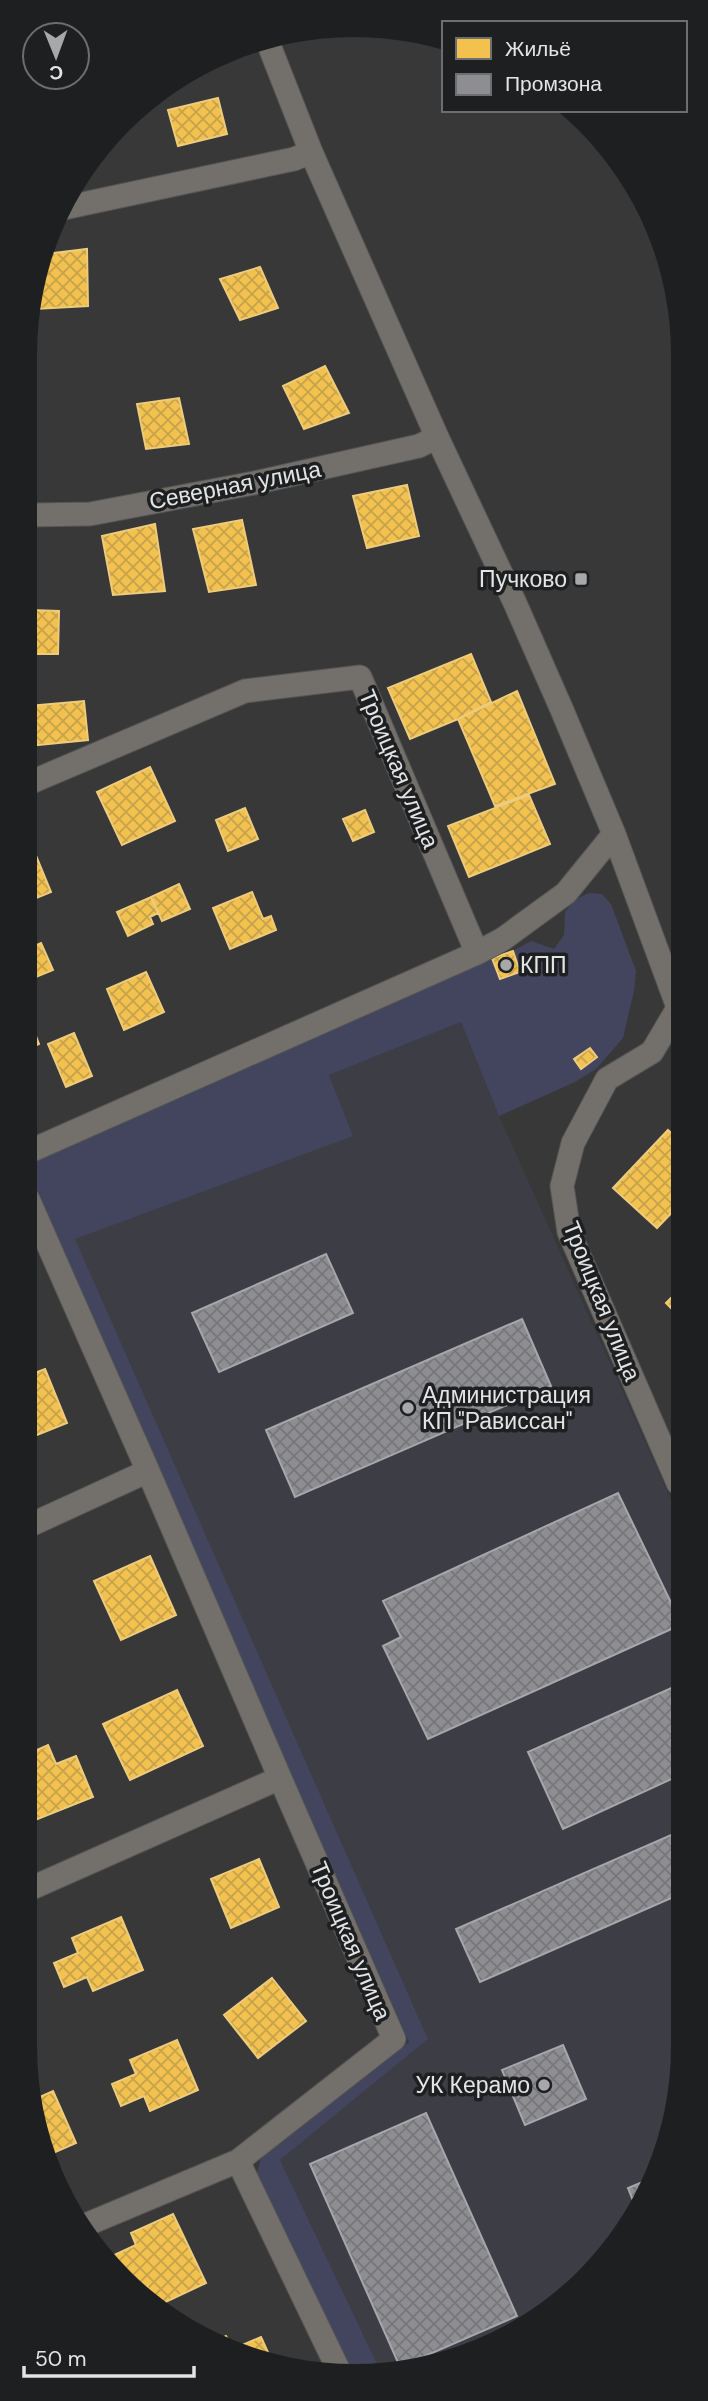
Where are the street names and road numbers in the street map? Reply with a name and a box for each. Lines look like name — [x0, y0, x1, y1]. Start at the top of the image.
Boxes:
street label: Северная улица — [147, 454, 324, 516]
street label: Троицкая улица — [352, 685, 446, 853]
street label: Троицкая улица — [556, 1217, 648, 1385]
street label: Троицкая улица — [304, 1857, 398, 2025]

